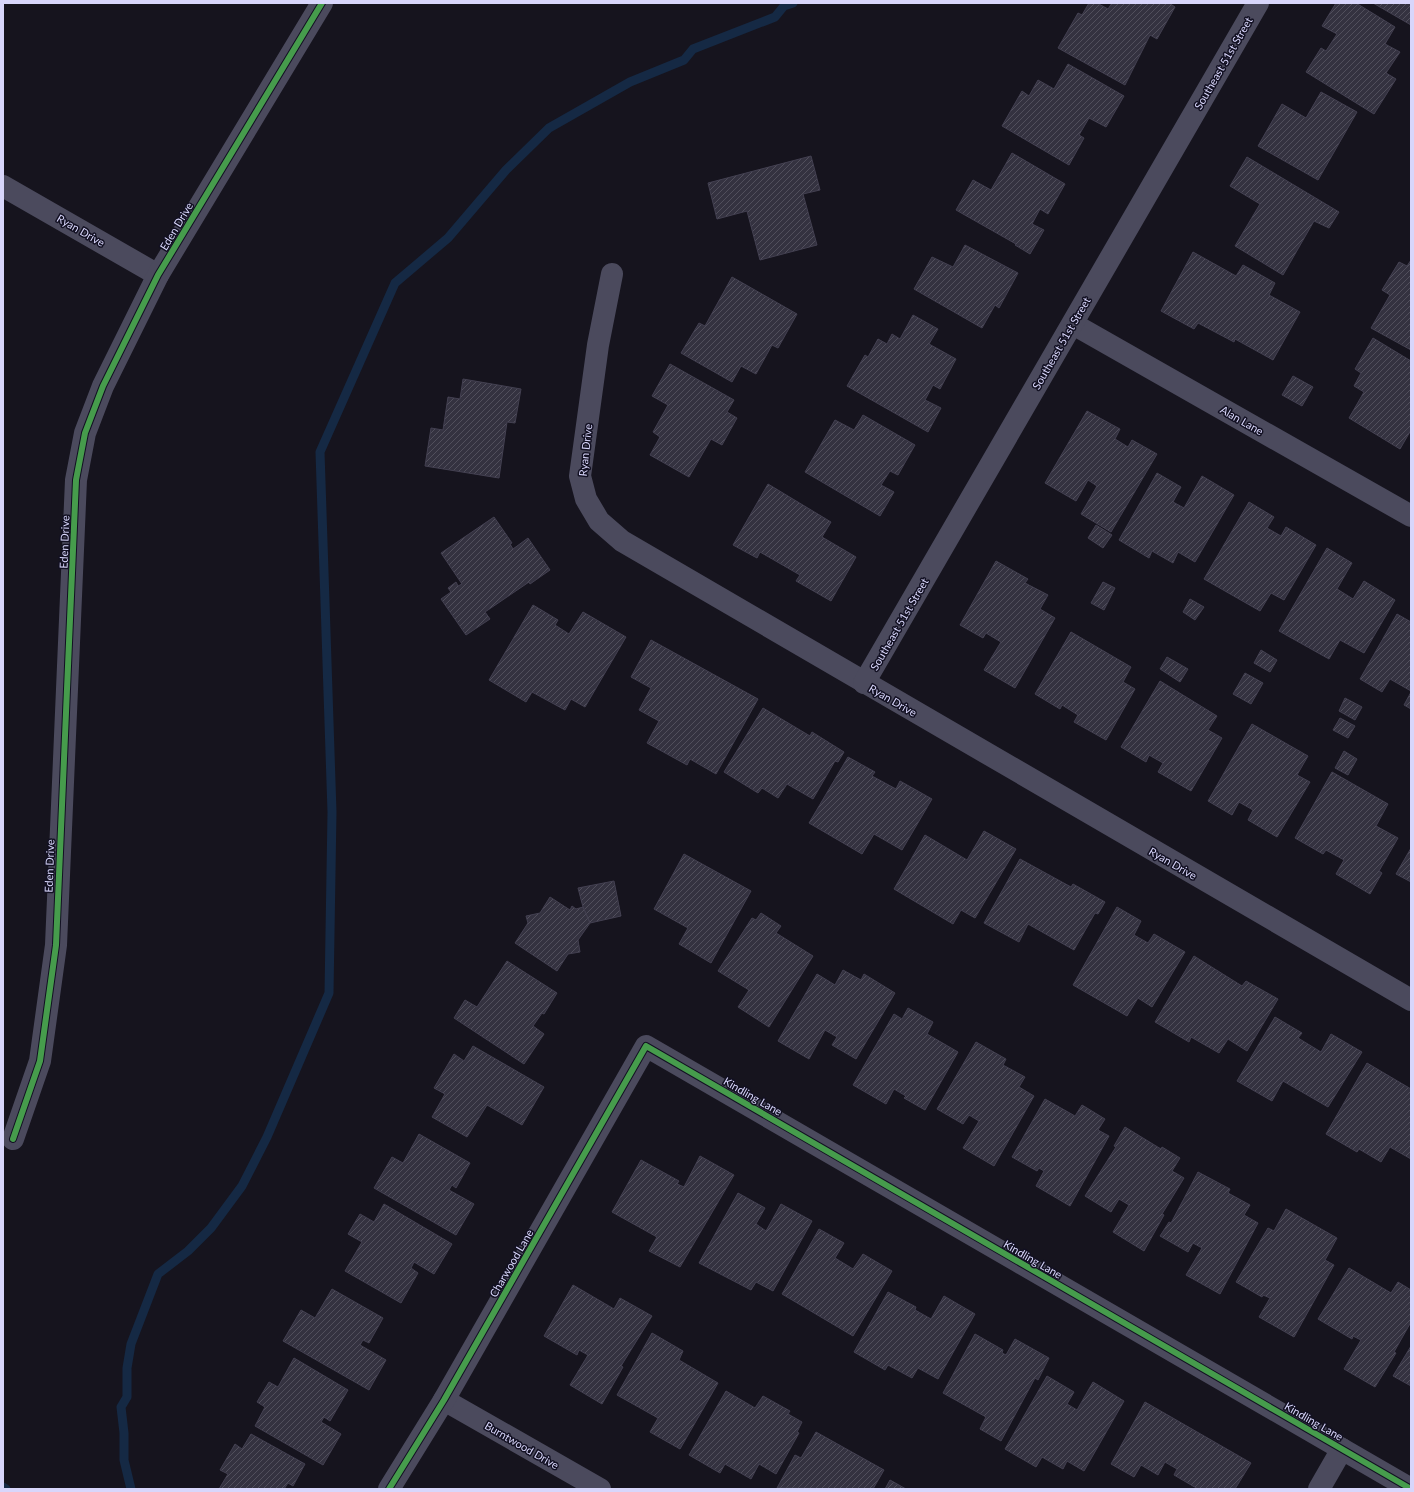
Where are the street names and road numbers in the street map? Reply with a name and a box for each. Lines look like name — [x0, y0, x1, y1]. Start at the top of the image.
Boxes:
street label: Southeast 51st Street — [1191, 14, 1255, 111]
street label: Eden Drive — [157, 200, 195, 252]
street label: Ryan Drive — [55, 211, 107, 249]
street label: Southeast 51st Street — [1029, 294, 1093, 391]
street label: Alan Lane — [1218, 402, 1266, 438]
street label: Ryan Drive — [576, 423, 594, 477]
street label: Eden Drive — [57, 515, 71, 569]
street label: Southeast 51st Street — [867, 575, 931, 672]
street label: Ryan Drive — [867, 681, 919, 719]
street label: Eden Drive — [42, 839, 56, 893]
street label: Ryan Drive — [1147, 844, 1199, 882]
street label: Kindling Lane — [722, 1074, 785, 1118]
street label: Charwood Lane — [486, 1227, 536, 1299]
street label: Kindling Lane — [1002, 1237, 1065, 1281]
street label: Kindling Lane — [1283, 1399, 1346, 1443]
street label: Burntwood Drive — [483, 1419, 562, 1472]

